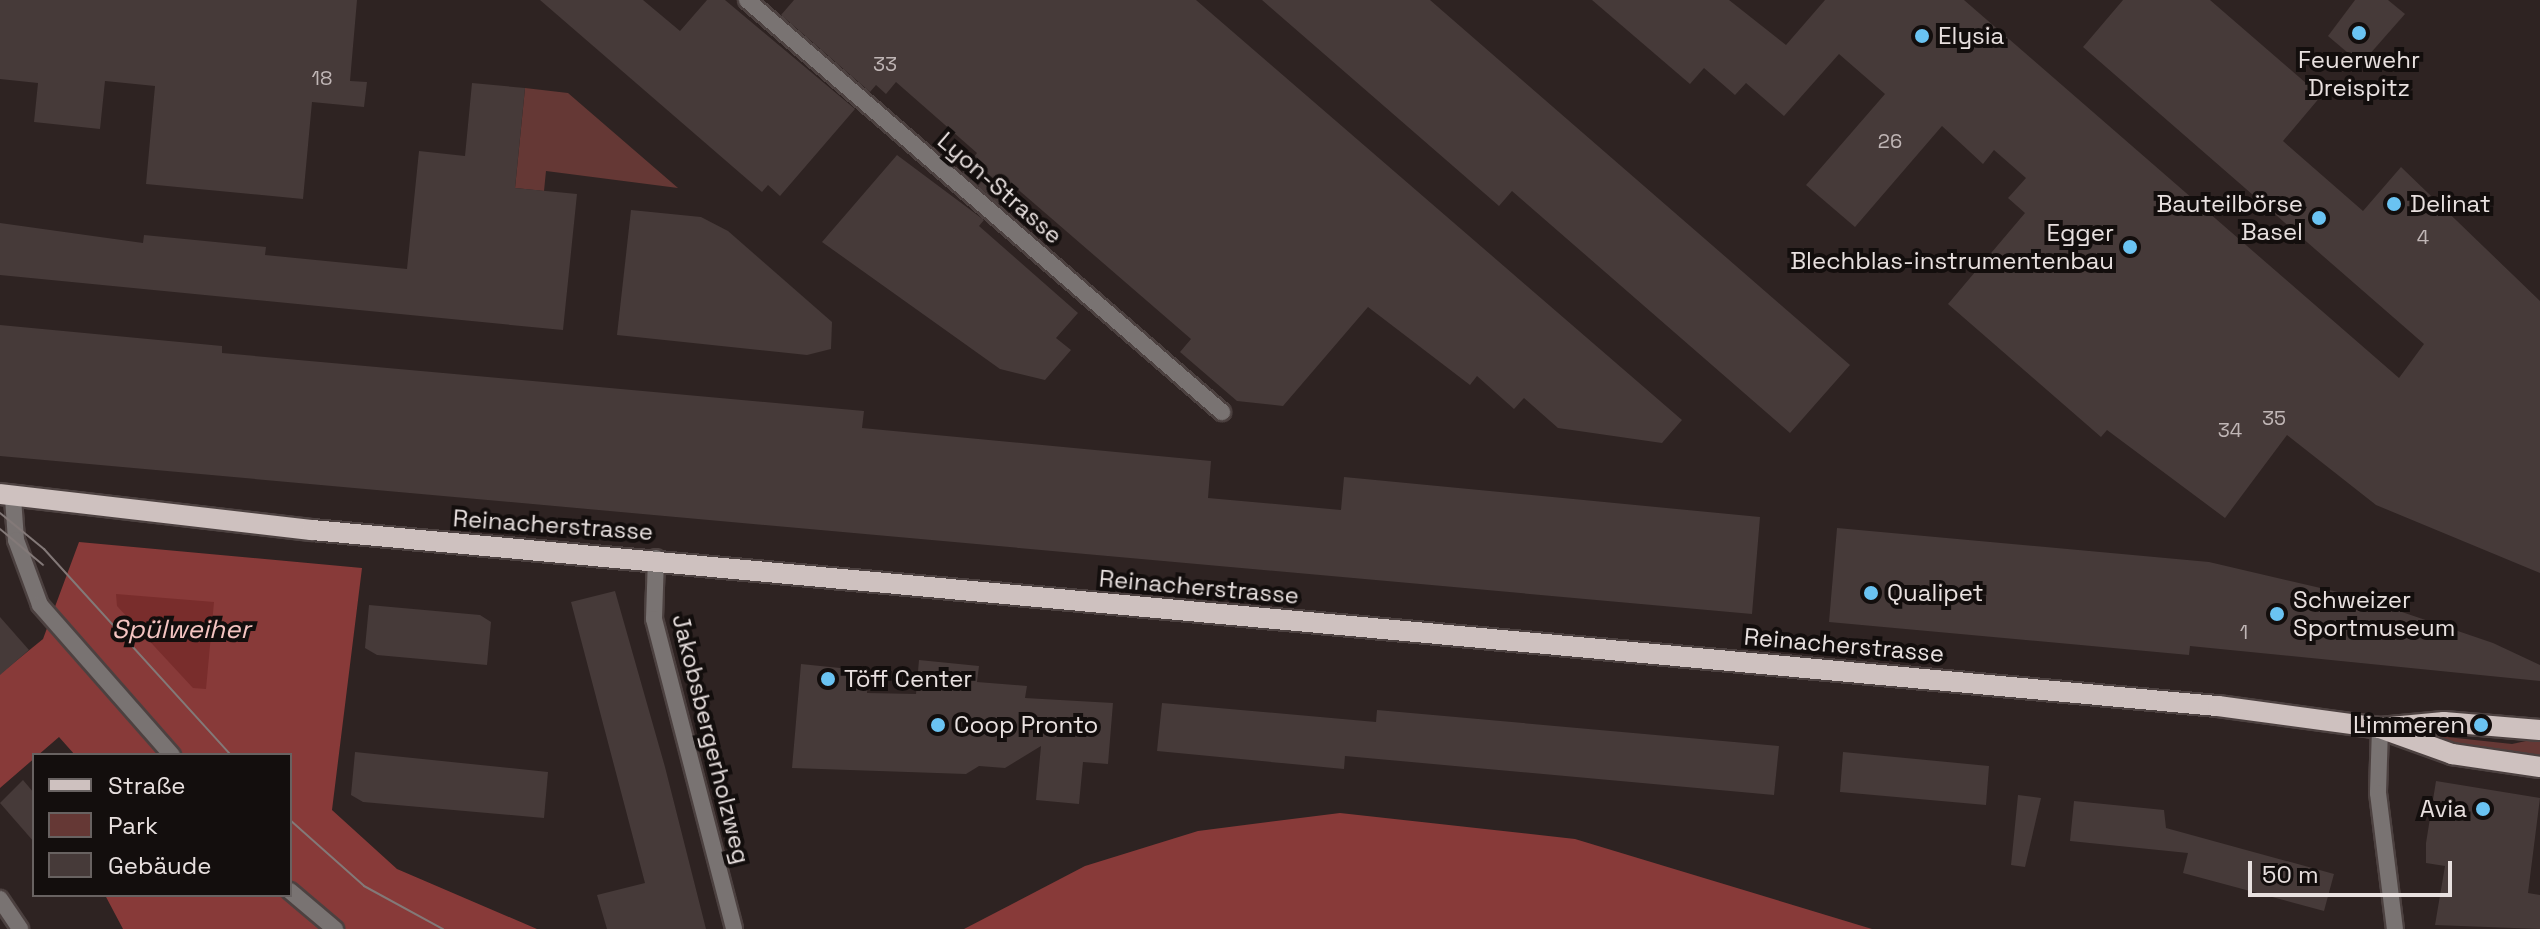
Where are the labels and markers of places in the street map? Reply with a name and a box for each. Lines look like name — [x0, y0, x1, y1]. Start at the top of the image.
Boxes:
place label: Elysia — [1938, 22, 2004, 50]
marker: Feuerwehr Dreispitz — [2350, 24, 2368, 42]
marker: Elysia — [1913, 27, 1931, 45]
place label: Feuerwehr Dreispitz — [2298, 46, 2420, 102]
place label: Bauteilbörse Basel — [2156, 190, 2303, 246]
place label: Delinat — [2410, 190, 2491, 218]
marker: Delinat — [2385, 195, 2403, 213]
marker: Bauteilbörse Basel — [2310, 209, 2328, 227]
place label: Egger Blechblas-instrumentenbau — [1790, 219, 2114, 275]
marker: Egger Blechblas-instrumentenbau — [2121, 238, 2139, 256]
place label: Qualipet — [1887, 579, 1984, 607]
marker: Qualipet — [1862, 584, 1880, 602]
place label: Schweizer Sportmuseum — [2293, 586, 2455, 642]
marker: Schweizer Sportmuseum — [2268, 605, 2286, 623]
place label: Töff Center — [844, 665, 972, 693]
marker: Töff Center — [819, 670, 837, 688]
place label: Coop Pronto — [954, 711, 1098, 739]
place label: Limmeren — [2353, 711, 2465, 739]
marker: Coop Pronto — [929, 716, 947, 734]
marker: Limmeren — [2472, 716, 2490, 734]
place label: Avia — [2420, 795, 2467, 823]
marker: Avia — [2474, 800, 2492, 818]

